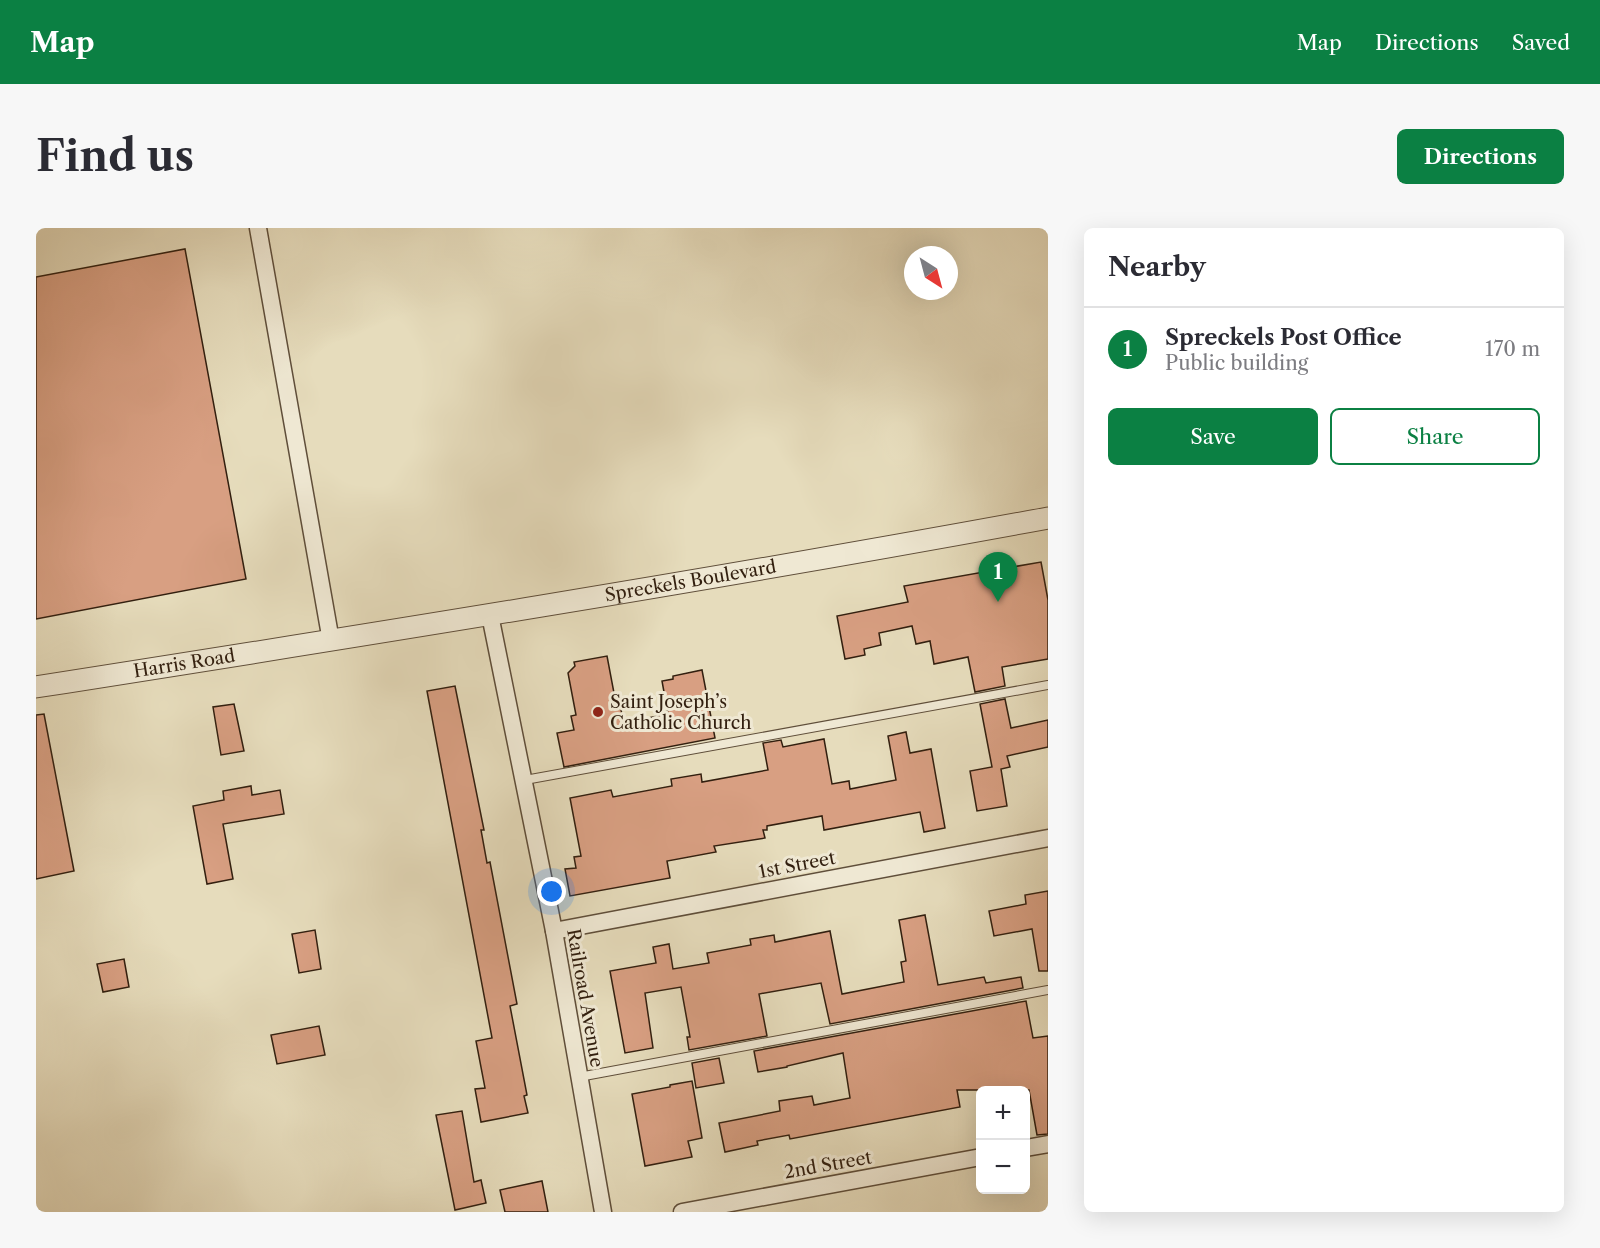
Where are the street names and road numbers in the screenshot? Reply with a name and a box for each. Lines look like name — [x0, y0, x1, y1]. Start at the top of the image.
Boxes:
street label: Spreckels Boulevard — [603, 556, 778, 606]
street label: Harris Road — [132, 645, 237, 683]
street label: 1st Street — [757, 847, 838, 883]
street label: Railroad Avenue — [562, 927, 608, 1069]
street label: 2nd Street — [783, 1146, 874, 1184]

